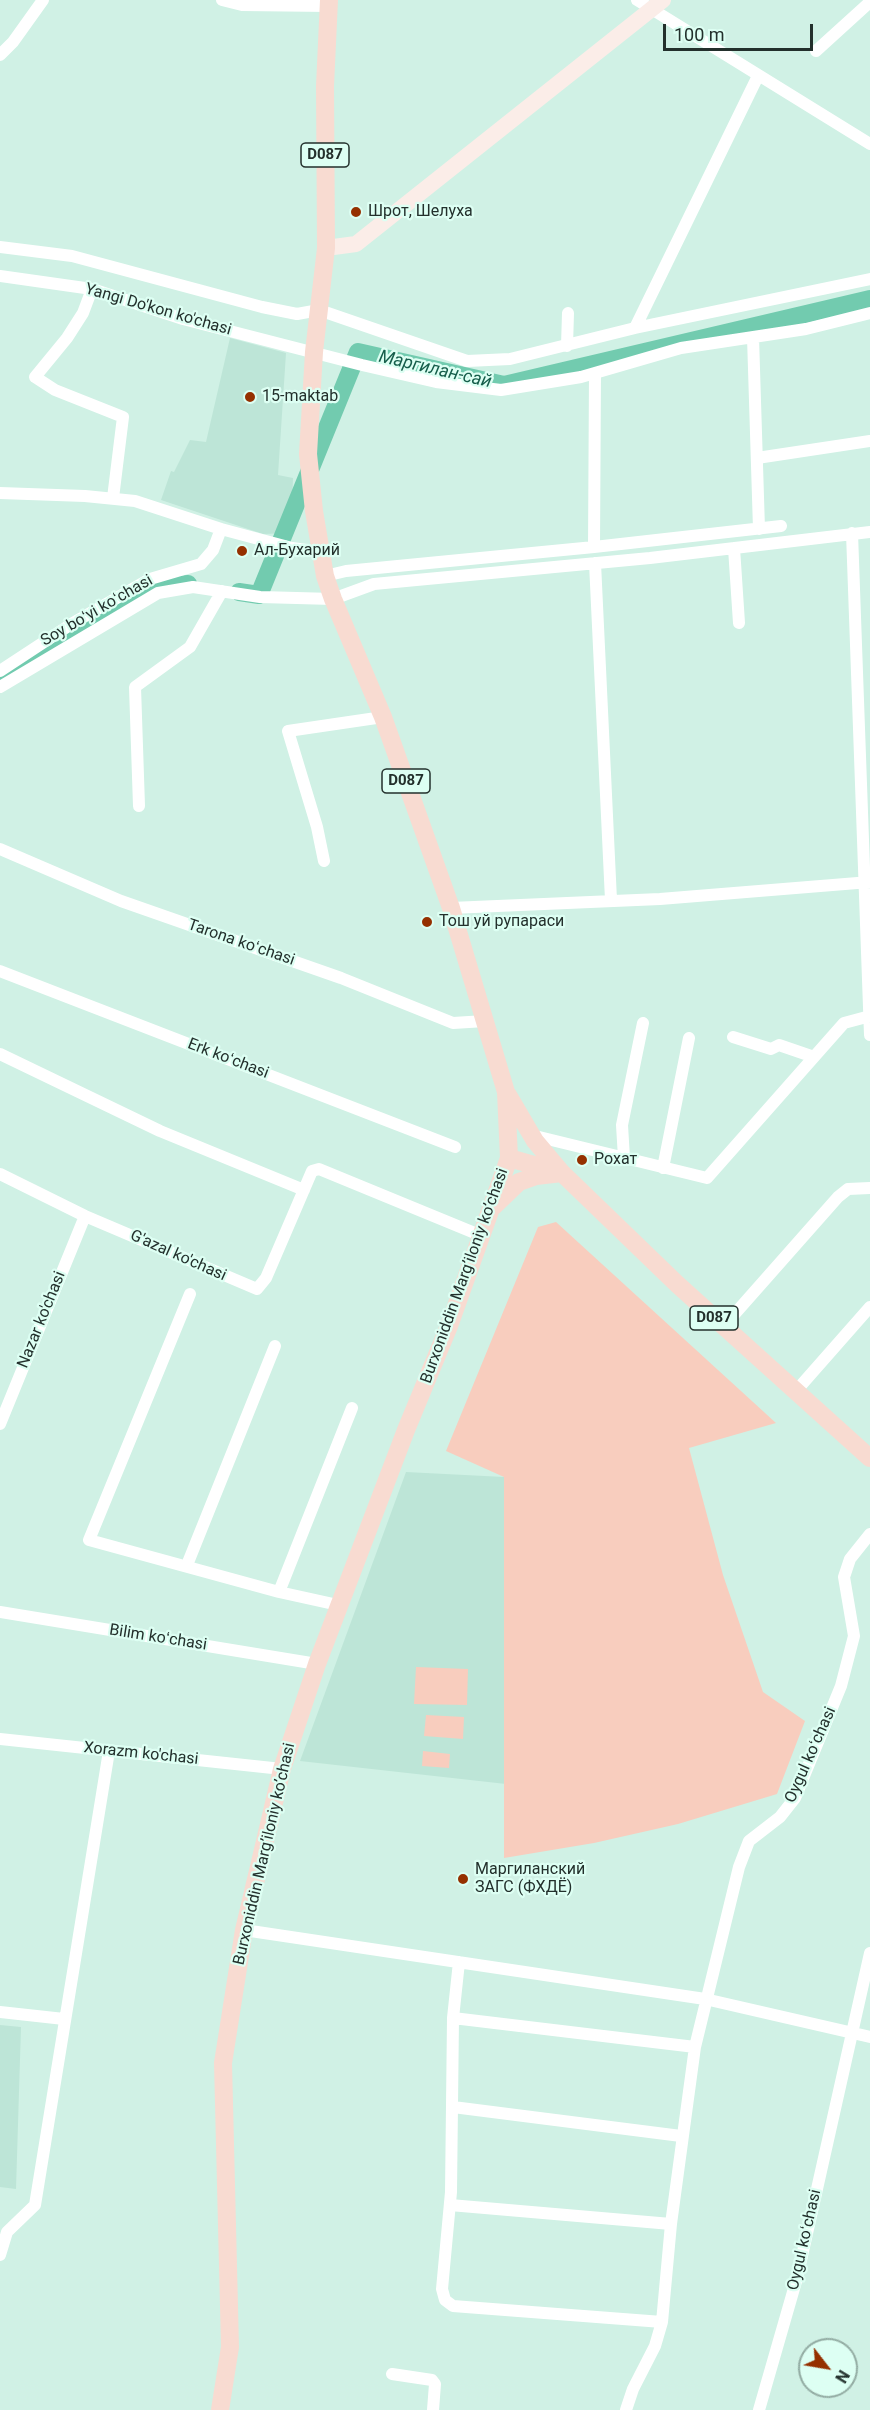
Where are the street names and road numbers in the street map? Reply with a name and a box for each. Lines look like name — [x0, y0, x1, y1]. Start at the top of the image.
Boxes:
road number: D087 — [301, 143, 349, 167]
street label: Yangi Do'kon ko'chasi — [83, 280, 233, 340]
street label: Soy boʻyi koʻchasi — [38, 571, 156, 651]
road number: D087 — [382, 769, 430, 793]
street label: Tarona koʻchasi — [185, 916, 297, 970]
street label: Erk koʻchasi — [185, 1035, 271, 1083]
street label: Burxoniddin Marg’iloniy ko’chasi — [417, 1166, 513, 1386]
street label: G'azal ko'chasi — [127, 1226, 229, 1286]
street label: Nazar ko'chasi — [14, 1269, 70, 1371]
road number: D087 — [690, 1306, 738, 1330]
street label: Bilim koʻchasi — [108, 1621, 208, 1655]
street label: Oygul koʻchasi — [781, 1704, 841, 1806]
street label: Xorazm ko'chasi — [83, 1738, 199, 1770]
street label: Burxoniddin Marg’iloniy ko’chasi — [230, 1741, 300, 1967]
street label: Oygul koʻchasi — [784, 2188, 826, 2292]

